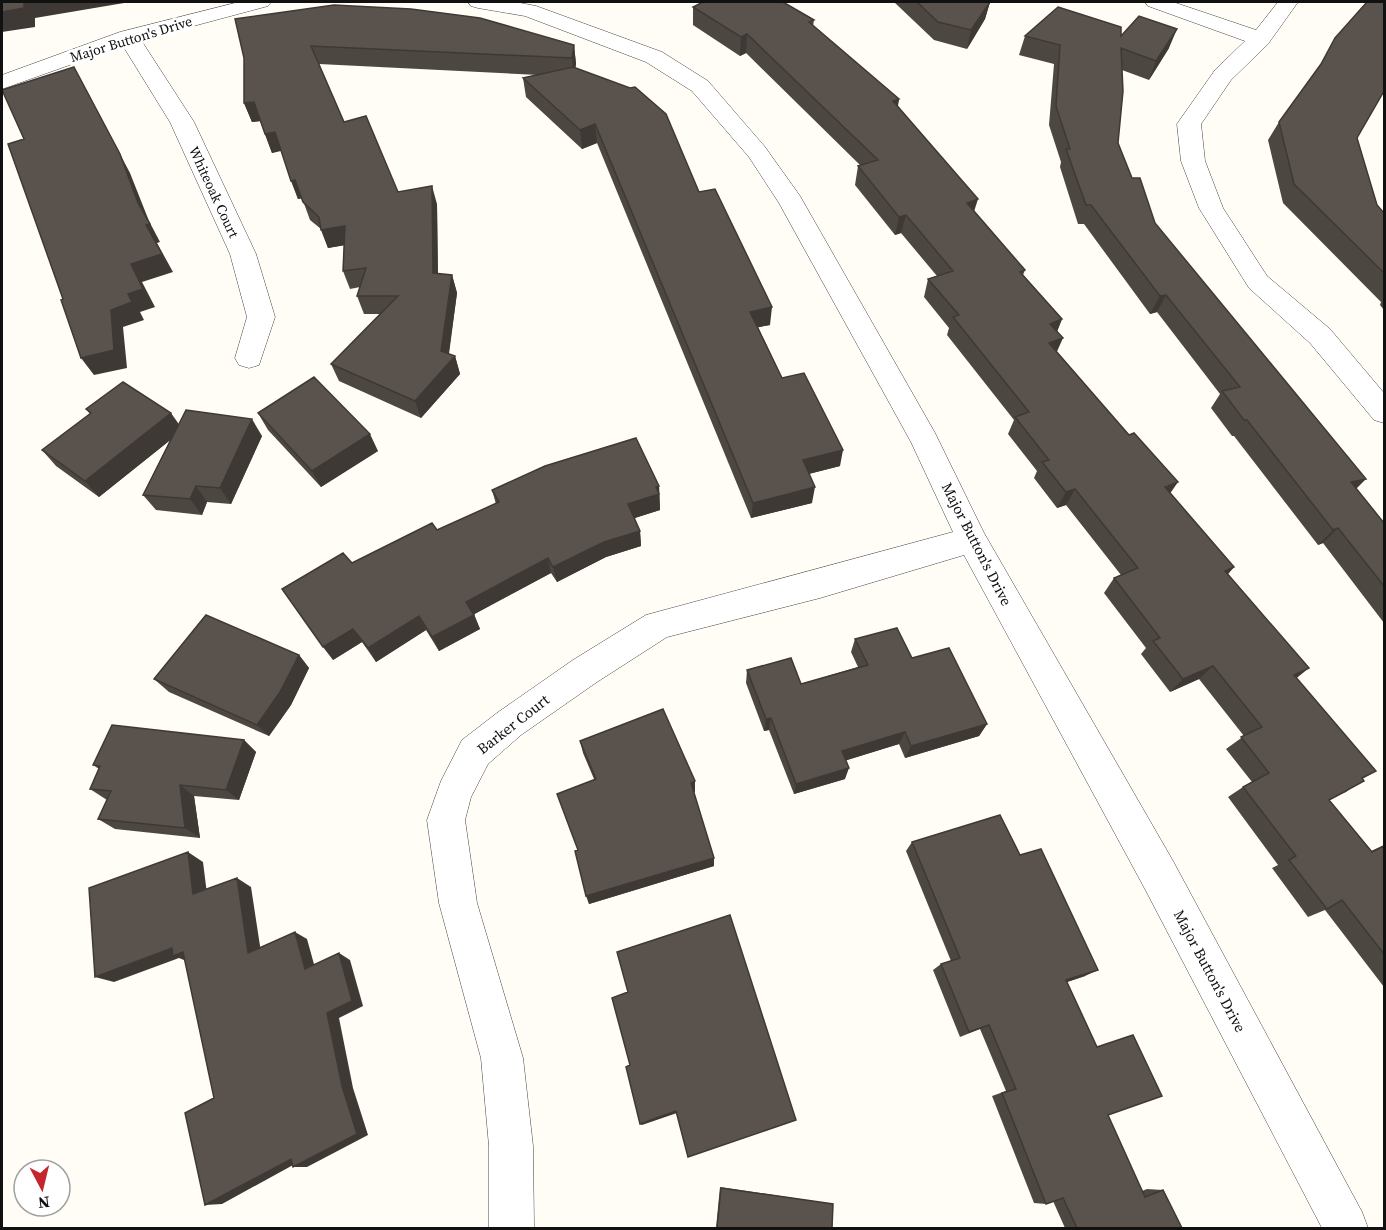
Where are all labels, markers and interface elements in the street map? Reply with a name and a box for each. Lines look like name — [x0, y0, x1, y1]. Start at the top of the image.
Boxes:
street label: Major Button's Drive — [67, 11, 195, 67]
street label: Whiteoak Court — [184, 143, 244, 241]
street label: Major Button's Drive — [937, 479, 1017, 610]
street label: Barker Court — [473, 689, 554, 759]
street label: Major Button's Drive — [1169, 906, 1251, 1036]
north arrow — [12, 1158, 72, 1218]
text: N — [36, 1191, 51, 1215]

